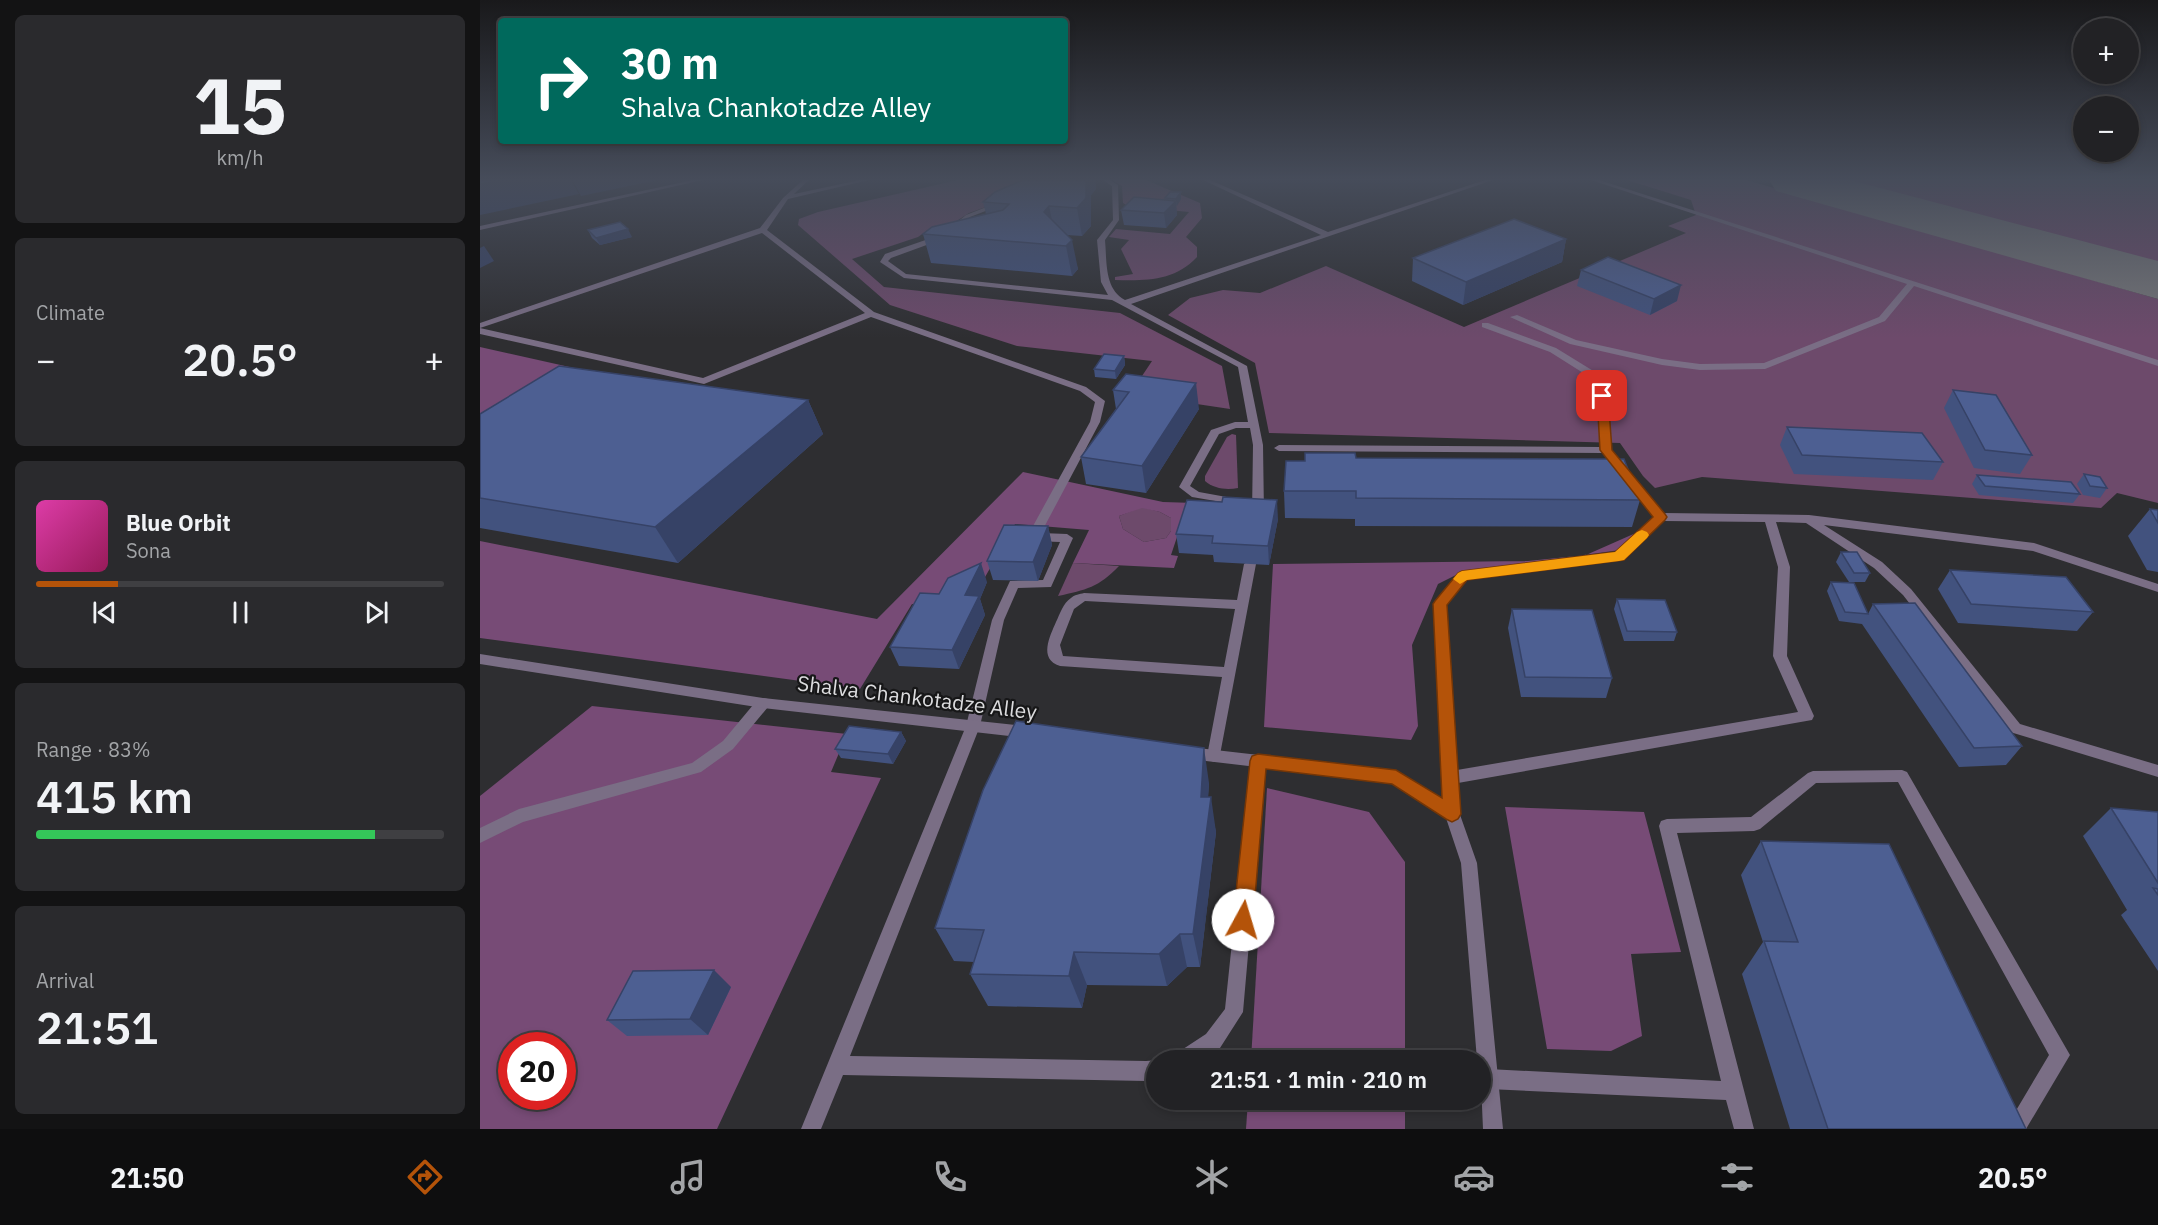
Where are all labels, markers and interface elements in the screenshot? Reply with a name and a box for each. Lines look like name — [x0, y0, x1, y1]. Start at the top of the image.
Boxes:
map controls — [2073, 18, 2139, 162]
button: + — [2073, 18, 2139, 84]
text: 30 m — [621, 36, 719, 91]
icon: right — [522, 42, 600, 120]
text: 15 — [193, 54, 287, 155]
text: Shalva Chankotadze Alley — [621, 89, 931, 124]
button: − — [2073, 96, 2139, 162]
text: km/h — [216, 144, 264, 171]
text: Climate — [36, 299, 105, 326]
text: 20.5° — [182, 330, 298, 388]
text: − — [36, 338, 56, 381]
text: + — [424, 338, 444, 381]
pin — [1576, 370, 1627, 421]
icon: arrive — [1585, 379, 1618, 412]
text: Blue Orbit — [126, 508, 231, 537]
text: Sona — [126, 537, 171, 564]
icon: previous — [88, 596, 121, 629]
icon: pause — [224, 596, 257, 629]
icon: next — [360, 596, 393, 629]
street label: Shalva Chankotadze Alley — [796, 668, 1039, 726]
text: Range · 83% — [36, 736, 151, 763]
text: 415 km — [36, 767, 193, 825]
position arrow — [1211, 888, 1275, 952]
text: Arrival — [36, 967, 94, 994]
text: 21:51 — [36, 998, 158, 1056]
speed limit sign: 20 — [498, 1032, 576, 1110]
text: 21:51 · 1 min · 210 m — [1210, 1065, 1427, 1094]
icon: directions — [404, 1156, 446, 1198]
icon: music — [667, 1156, 709, 1198]
icon: phone — [929, 1156, 971, 1198]
icon: climate — [1191, 1156, 1233, 1198]
icon: car — [1453, 1156, 1495, 1198]
icon: filters — [1716, 1156, 1758, 1198]
text: 21:50 — [110, 1160, 184, 1195]
text: 20.5° — [1978, 1160, 2048, 1195]

